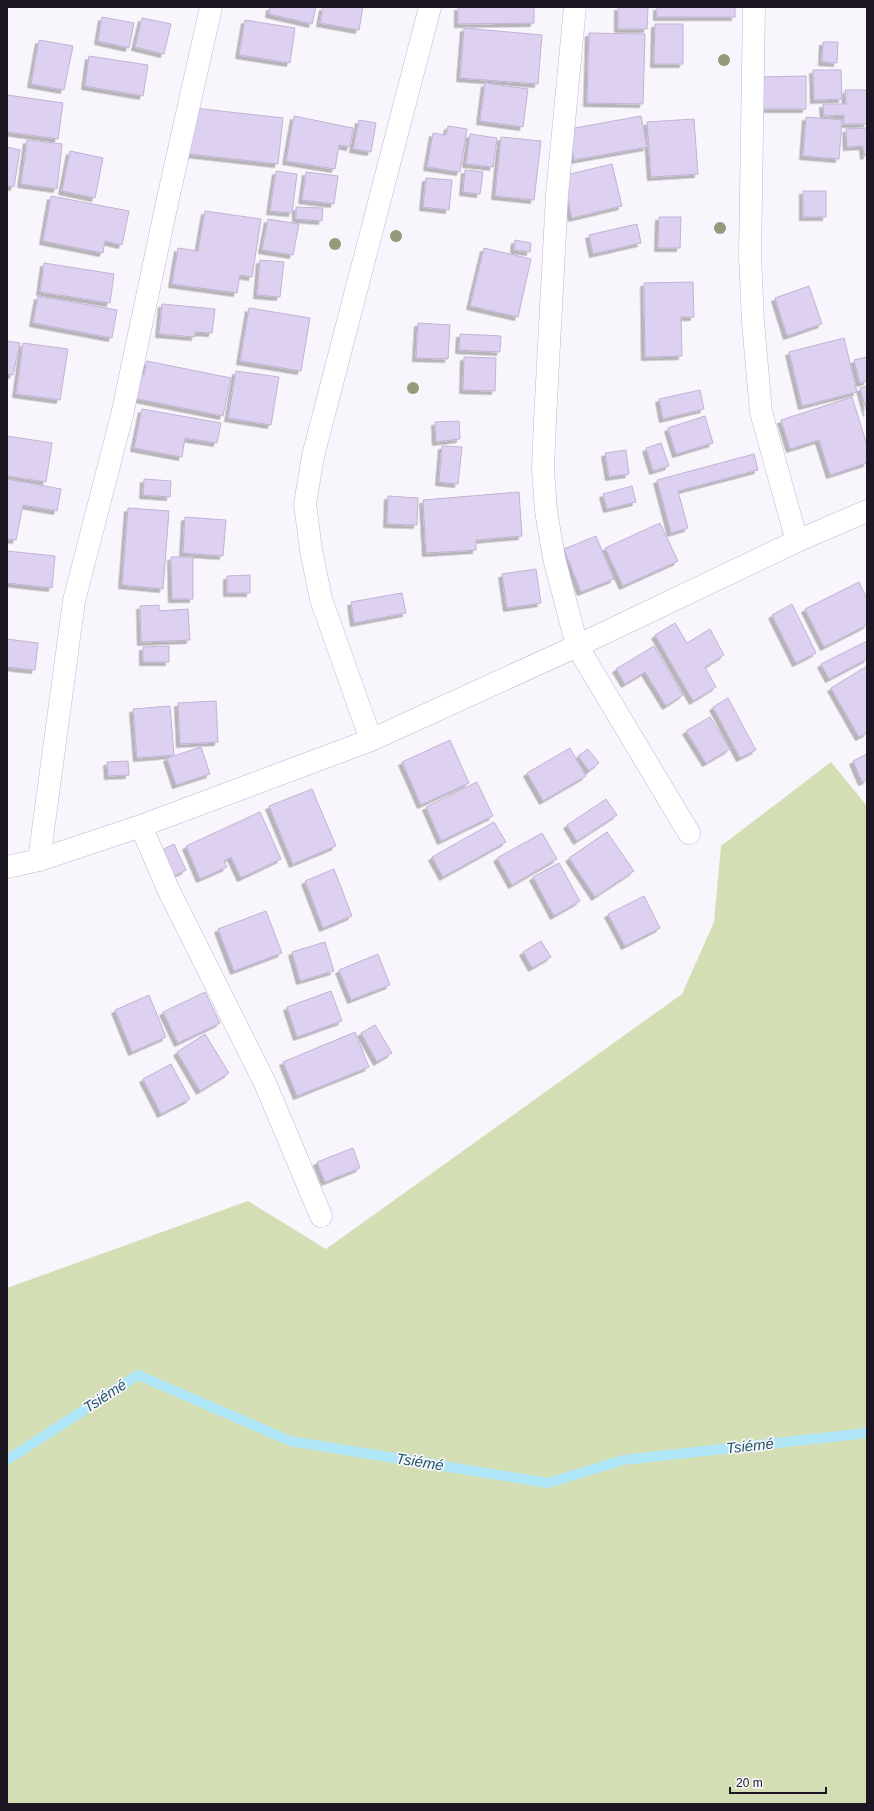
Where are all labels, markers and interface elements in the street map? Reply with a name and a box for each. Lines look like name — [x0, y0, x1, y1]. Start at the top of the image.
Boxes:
water label: Tsiémé — [80, 1375, 129, 1416]
water label: Tsiémé — [725, 1435, 775, 1456]
water label: Tsiémé — [395, 1449, 445, 1474]
scale bar — [730, 1769, 826, 1795]
text: 20 m — [736, 1776, 763, 1790]

